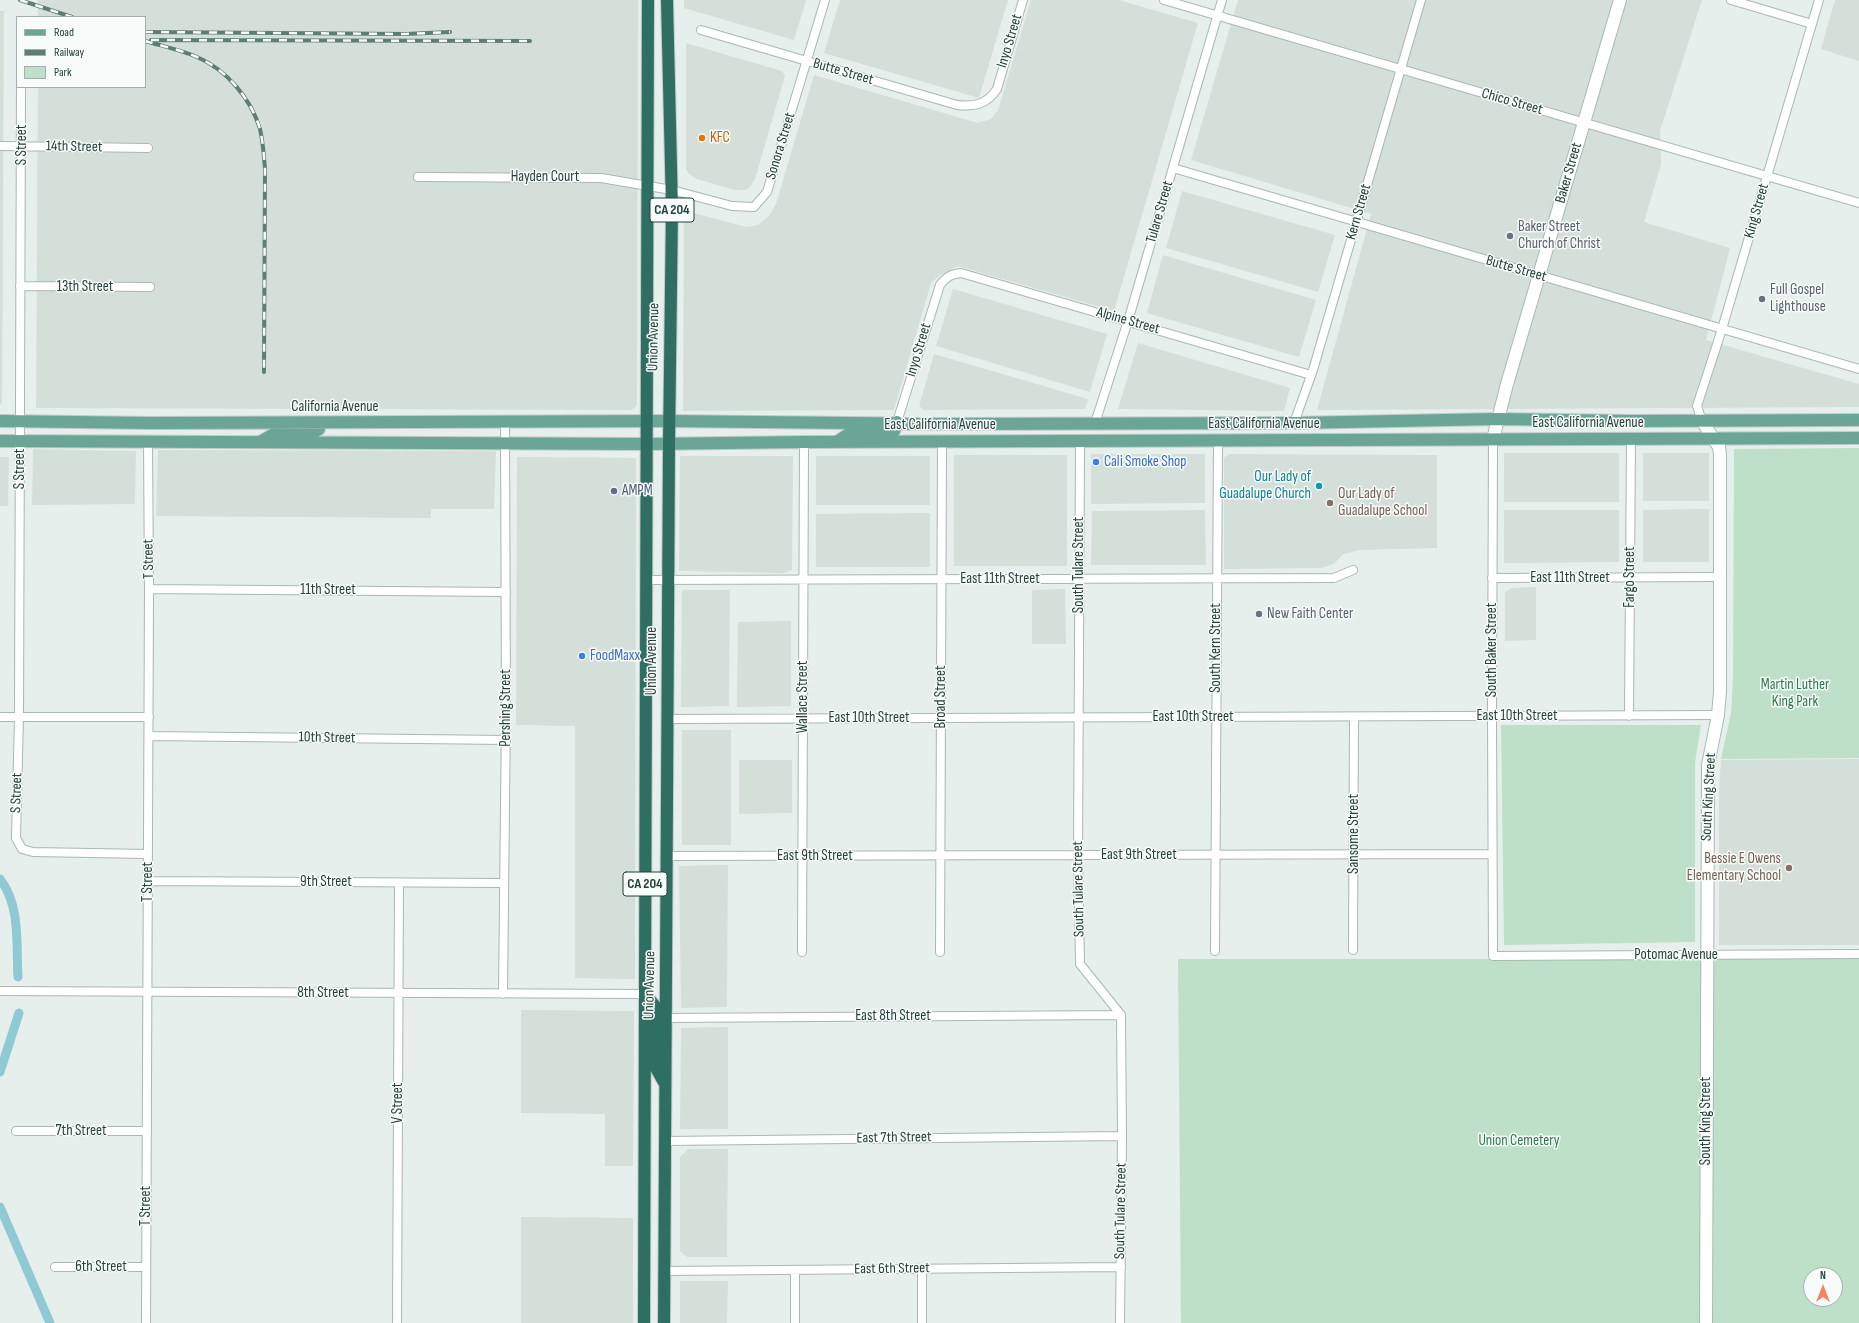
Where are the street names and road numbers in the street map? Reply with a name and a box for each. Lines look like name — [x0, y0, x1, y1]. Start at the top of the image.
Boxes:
street label: Inyo Street — [993, 12, 1027, 70]
street label: Butte Street — [811, 55, 875, 89]
street label: Chico Street — [1479, 85, 1545, 119]
street label: Sonora Street — [762, 110, 800, 182]
street label: S Street — [13, 125, 31, 165]
street label: 14th Street — [46, 138, 102, 156]
street label: Baker Street — [1552, 141, 1586, 205]
street label: Hayden Court — [511, 168, 579, 186]
street label: Tulare Street — [1143, 179, 1177, 245]
street label: Kern Street — [1342, 182, 1376, 242]
street label: King Street — [1741, 182, 1773, 240]
road number: CA 204 — [650, 198, 694, 222]
street label: Butte Street — [1484, 252, 1548, 286]
street label: 13th Street — [57, 278, 113, 296]
street label: Union Avenue — [644, 303, 664, 371]
street label: Alpine Street — [1094, 303, 1162, 339]
street label: Inyo Street — [902, 321, 936, 379]
street label: California Avenue — [291, 398, 379, 416]
street label: East California Avenue — [1532, 414, 1644, 432]
street label: East California Avenue — [1208, 415, 1320, 433]
street label: East California Avenue — [884, 416, 996, 434]
street label: S Street — [11, 449, 29, 489]
street label: South Tulare Street — [1070, 517, 1088, 613]
street label: T Street — [140, 539, 158, 579]
street label: Fargo Street — [1621, 546, 1639, 608]
street label: East 11th Street — [1530, 569, 1610, 587]
street label: East 11th Street — [960, 570, 1040, 588]
street label: 11th Street — [300, 581, 356, 599]
street label: South Kern Street — [1207, 603, 1225, 693]
street label: South Baker Street — [1483, 603, 1501, 697]
street label: Union Avenue — [643, 627, 661, 695]
street label: Wallace Street — [794, 661, 812, 733]
street label: Broad Street — [932, 665, 950, 729]
street label: Pershing Street — [497, 669, 515, 747]
street label: East 10th Street — [1476, 707, 1558, 725]
street label: East 10th Street — [1152, 708, 1234, 726]
street label: East 10th Street — [828, 709, 910, 727]
street label: 10th Street — [298, 729, 356, 747]
street label: South King Street — [1698, 752, 1720, 842]
street label: S Street — [7, 772, 27, 814]
street label: Sansome Street — [1345, 794, 1363, 874]
street label: South Tulare Street — [1069, 841, 1089, 937]
street label: East 9th Street — [1101, 846, 1177, 864]
street label: East 9th Street — [777, 847, 853, 865]
street label: T Street — [139, 862, 157, 902]
road number: CA 204 — [623, 872, 667, 896]
street label: 9th Street — [300, 873, 352, 891]
street label: Potomac Avenue — [1634, 946, 1718, 964]
street label: Union Avenue — [640, 951, 660, 1019]
street label: 8th Street — [297, 984, 349, 1002]
street label: East 8th Street — [855, 1007, 931, 1025]
street label: South King Street — [1697, 1077, 1715, 1165]
street label: V Street — [389, 1083, 407, 1123]
street label: 7th Street — [55, 1122, 107, 1140]
street label: East 7th Street — [856, 1128, 932, 1148]
street label: South Tulare Street — [1111, 1163, 1131, 1259]
street label: T Street — [137, 1186, 155, 1226]
street label: 6th Street — [75, 1258, 127, 1276]
street label: East 6th Street — [854, 1259, 930, 1279]

